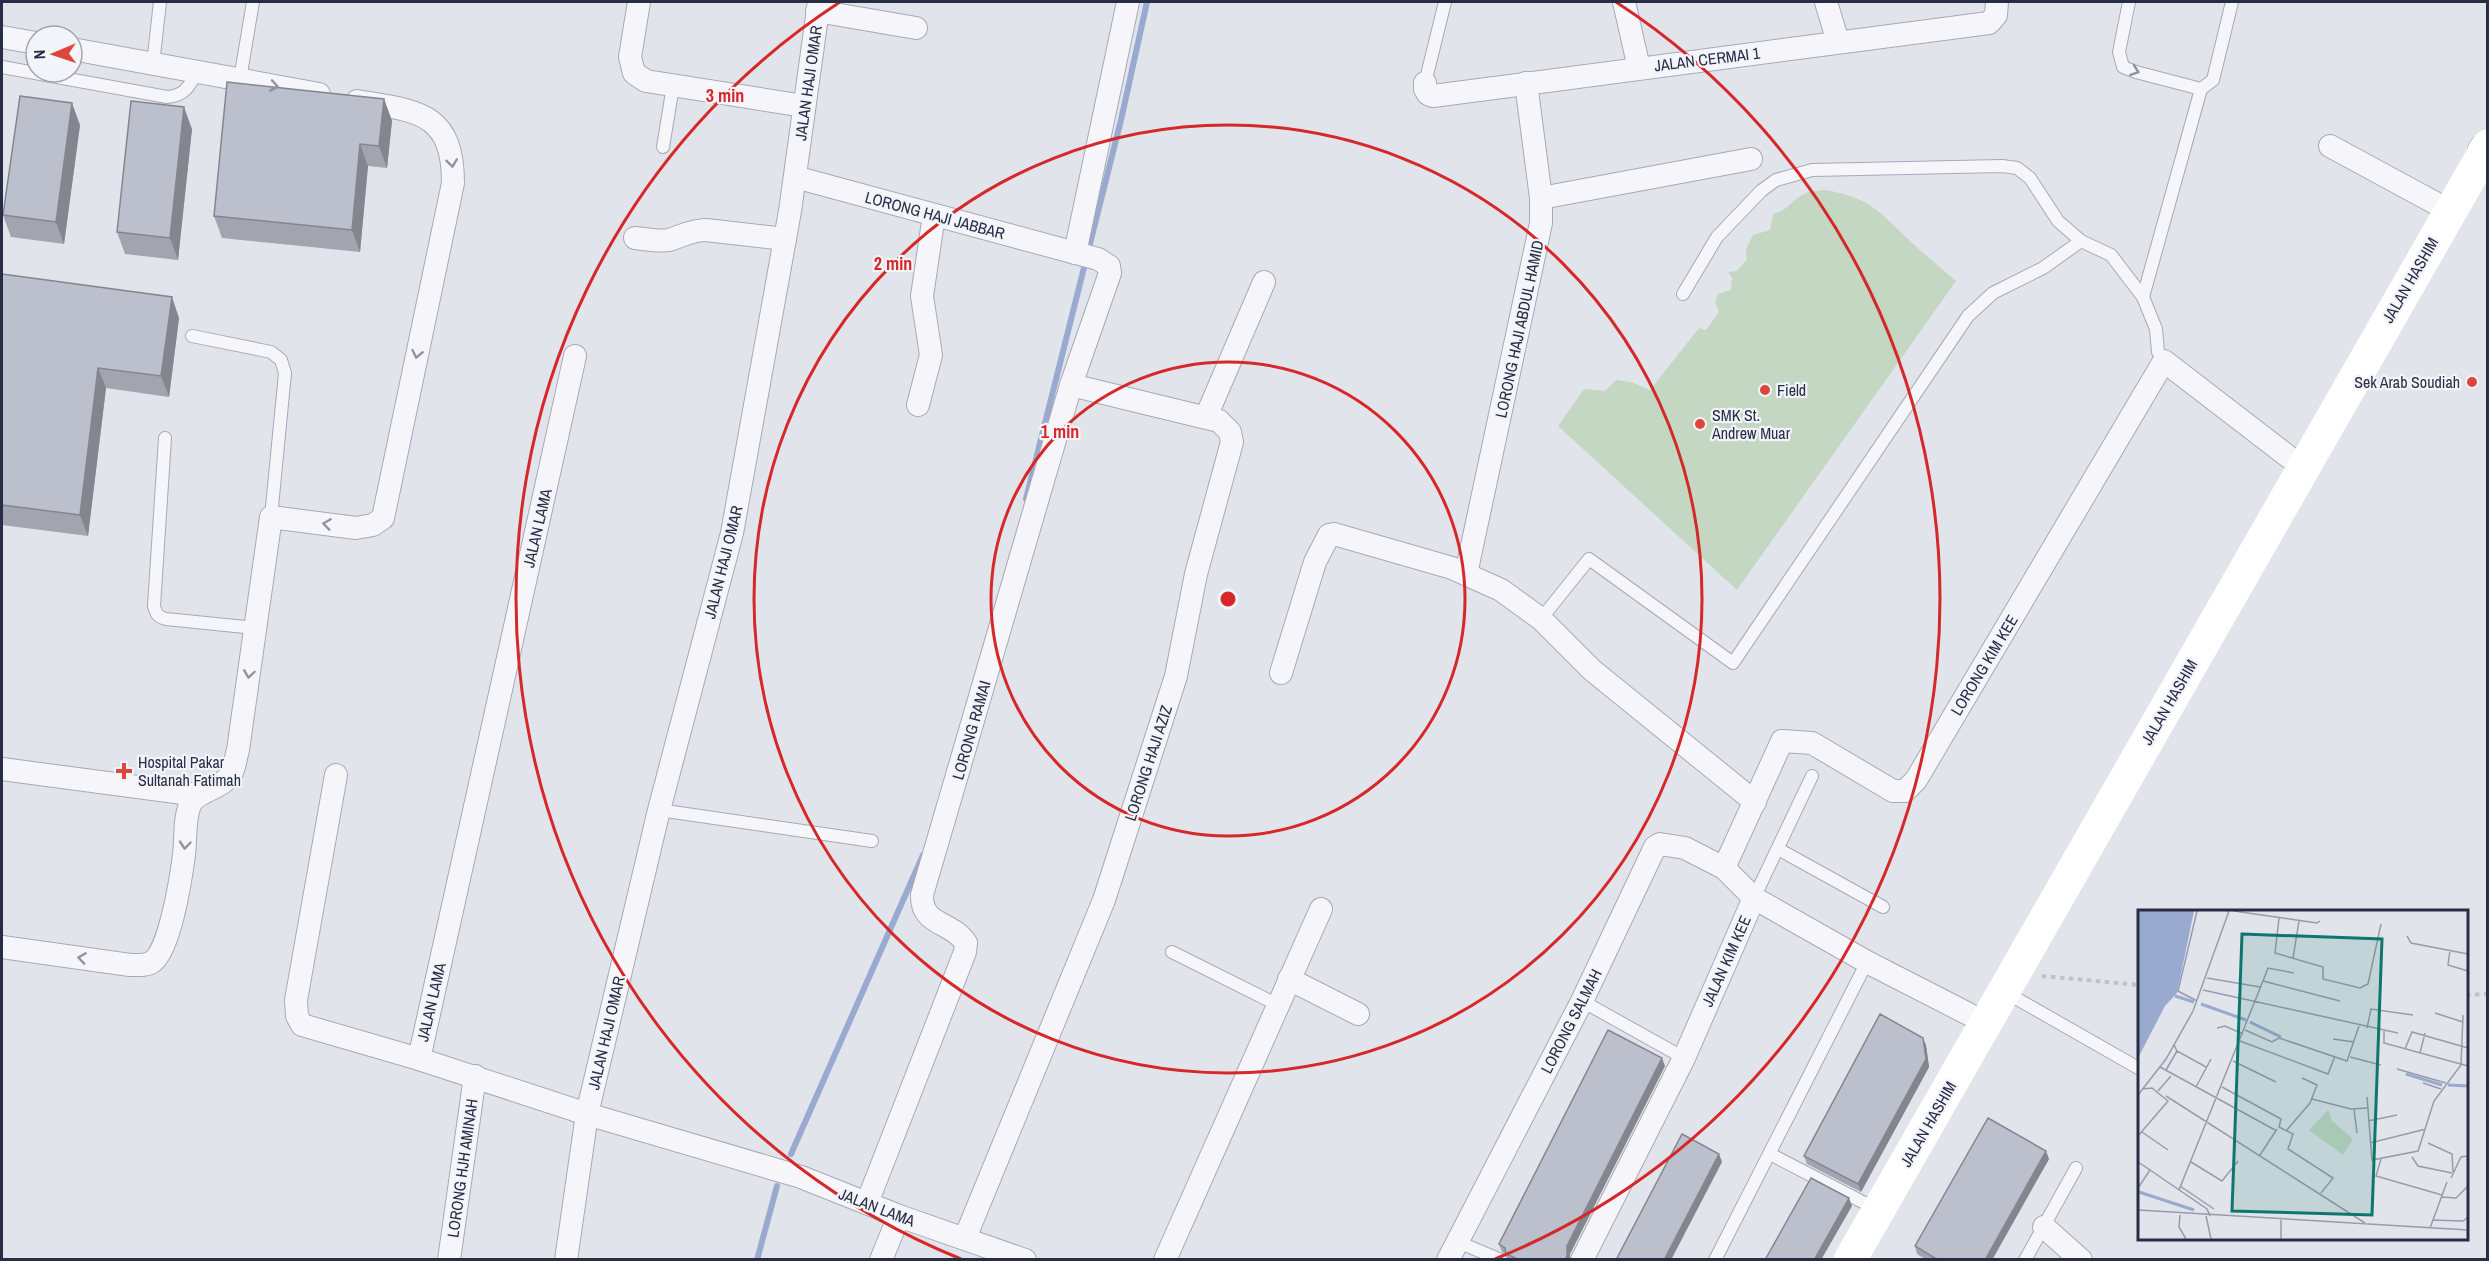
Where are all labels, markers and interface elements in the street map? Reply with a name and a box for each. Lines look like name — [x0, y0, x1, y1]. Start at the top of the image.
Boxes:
north arrow — [24, 24, 84, 84]
street label: JALAN HAJI OMAR — [789, 24, 827, 142]
street label: JALAN CERMAI 1 — [1653, 42, 1762, 76]
text: N — [28, 49, 50, 60]
one-way arrow — [2129, 64, 2140, 77]
one-way arrow — [270, 79, 279, 91]
text: 3 min — [706, 83, 744, 108]
one-way arrow — [445, 158, 458, 167]
street label: LORONG HAJI JABBAR — [863, 186, 1008, 244]
street label: JALAN HASHIM — [2377, 233, 2443, 327]
street label: LORONG HAJI ABDUL HAMID — [1489, 238, 1549, 420]
text: 2 min — [874, 251, 912, 276]
one-way arrow — [412, 348, 425, 358]
place label: Sek Arab Soudiah — [2354, 371, 2460, 393]
marker: Sek Arab Soudiah — [2465, 375, 2479, 389]
place label: Field — [1777, 379, 1806, 401]
marker: Field — [1758, 383, 1772, 397]
place label: SMK St. Andrew Muar — [1711, 404, 1791, 444]
marker: SMK St. Andrew Muar — [1693, 417, 1707, 431]
text: 1 min — [1041, 419, 1079, 444]
street label: JALAN LAMA — [517, 486, 557, 570]
street label: JALAN HAJI OMAR — [698, 503, 748, 621]
one-way arrow — [323, 519, 332, 531]
centre of rings — [1218, 589, 1238, 609]
street label: LORONG KIM KEE — [1945, 611, 2023, 719]
street label: JALAN HASHIM — [2136, 655, 2202, 749]
one-way arrow — [243, 669, 255, 679]
street label: LORONG RAMAI — [946, 678, 996, 782]
street label: LORONG HAJI AZIZ — [1119, 702, 1177, 824]
place label: Hospital Pakar Sultanah Fatimah — [138, 751, 241, 791]
marker: Hospital Pakar Sultanah Fatimah — [115, 762, 133, 780]
one-way arrow — [179, 841, 192, 850]
inset map — [2138, 910, 2468, 1240]
street label: JALAN KIM KEE — [1696, 912, 1756, 1010]
one-way arrow — [77, 953, 87, 965]
street label: JALAN LAMA — [411, 960, 451, 1044]
street label: LORONG SALMAH — [1535, 965, 1607, 1077]
street label: JALAN HAJI OMAR — [582, 974, 630, 1092]
street label: JALAN HASHIM — [1895, 1077, 1961, 1171]
street label: LORONG HJH AMINAH — [441, 1097, 483, 1239]
street label: JALAN LAMA — [836, 1182, 919, 1232]

